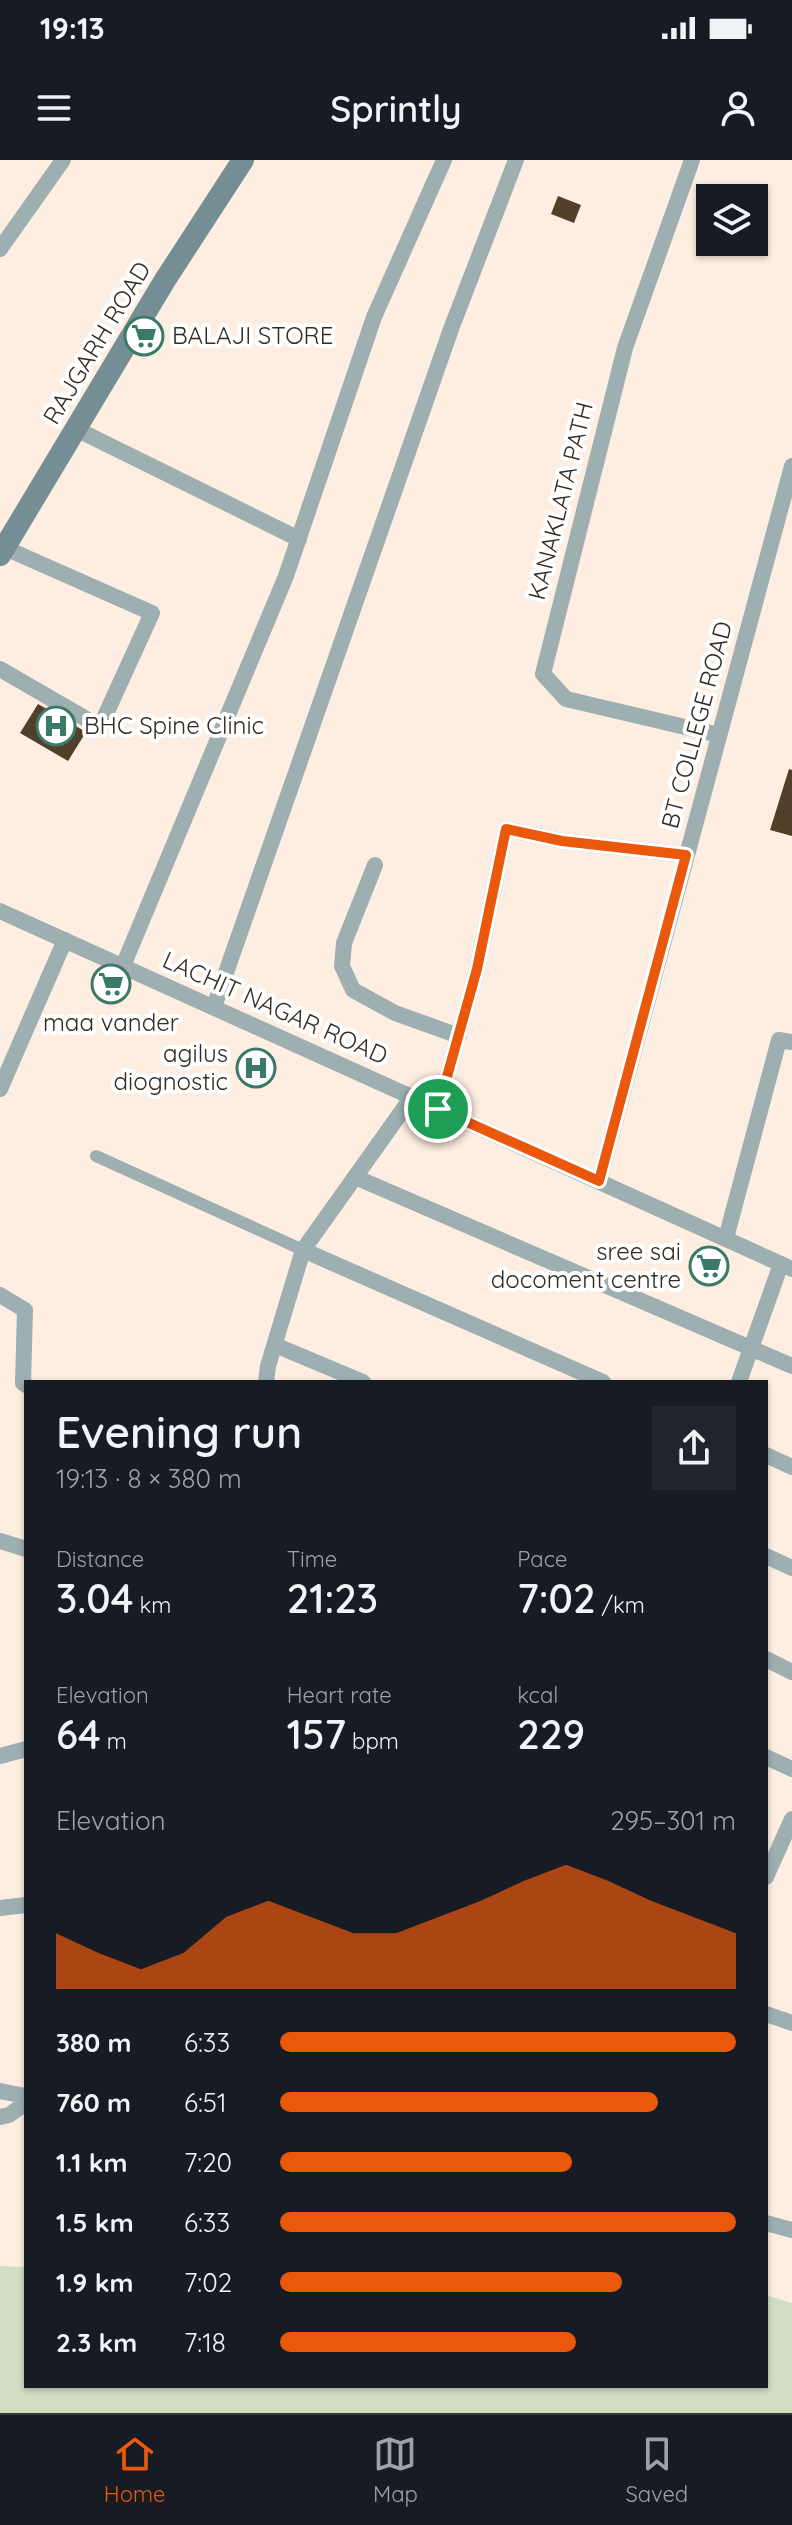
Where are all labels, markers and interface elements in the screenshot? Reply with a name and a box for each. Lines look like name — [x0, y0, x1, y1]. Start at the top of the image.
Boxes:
text: 19:13 — [40, 9, 105, 47]
icon: menu — [32, 86, 76, 130]
text: Sprintly — [330, 86, 462, 131]
icon: person — [716, 86, 760, 130]
map controls — [696, 184, 768, 256]
button: layers — [696, 184, 768, 256]
street label: RAJGARH ROAD — [36, 256, 156, 429]
supermarket icon: BALAJI STORE — [123, 315, 165, 357]
place label: BALAJI STORE — [172, 320, 333, 350]
street label: KANAKLATA PATH — [521, 399, 599, 603]
street label: BT COLLEGE ROAD — [654, 618, 738, 832]
hospital icon: BHC Spine Clinic — [35, 705, 77, 747]
place label: BHC Spine Clinic — [84, 710, 264, 740]
street label: LACHIT NAGAR ROAD — [158, 944, 392, 1070]
supermarket icon: maa vander — [90, 963, 132, 1005]
place label: maa vander — [43, 1007, 179, 1037]
place label: agilus diognostic — [114, 1038, 228, 1096]
hospital icon: agilus diognostic — [235, 1047, 277, 1089]
pin — [404, 1075, 472, 1143]
icon: arrive — [416, 1087, 460, 1131]
place label: sree sai docoment centre — [491, 1236, 681, 1294]
supermarket icon: sree sai docoment centre — [688, 1245, 730, 1287]
text: Evening run — [56, 1404, 302, 1459]
button: share — [652, 1406, 736, 1490]
text: 19:13 · 8 × 380 m — [56, 1462, 242, 1495]
text: Distance — [56, 1545, 144, 1573]
text: Time — [287, 1545, 337, 1573]
text: Pace — [517, 1545, 568, 1573]
text: 3.04 — [56, 1573, 133, 1623]
text: 21:23 — [287, 1573, 378, 1623]
text: 7:02 — [517, 1573, 595, 1623]
text: km — [133, 1591, 171, 1619]
text: /km — [595, 1591, 645, 1619]
text: Elevation — [56, 1681, 149, 1709]
text: Heart rate — [287, 1681, 392, 1709]
text: kcal — [517, 1681, 558, 1709]
text: 64 — [56, 1709, 101, 1759]
text: 157 — [287, 1709, 346, 1759]
text: 229 — [517, 1709, 585, 1759]
text: m — [101, 1727, 127, 1755]
text: bpm — [346, 1727, 399, 1755]
text: Elevation — [56, 1804, 166, 1837]
text: 295–301 m — [610, 1804, 736, 1837]
text: 380 m — [56, 2026, 131, 2059]
text: 6:33 — [184, 2026, 230, 2059]
text: 760 m — [56, 2086, 131, 2119]
text: 6:51 — [184, 2086, 227, 2119]
text: 1.1 km — [56, 2146, 127, 2179]
text: 7:20 — [184, 2146, 232, 2179]
text: 1.5 km — [56, 2206, 134, 2239]
text: 6:33 — [184, 2206, 230, 2239]
text: 1.9 km — [56, 2266, 133, 2299]
text: 7:02 — [184, 2266, 232, 2299]
text: 2.3 km — [56, 2326, 137, 2359]
text: 7:18 — [184, 2326, 226, 2359]
tab: Home — [104, 2432, 165, 2508]
tab: Map — [373, 2432, 418, 2508]
tab: Saved — [625, 2432, 688, 2508]

